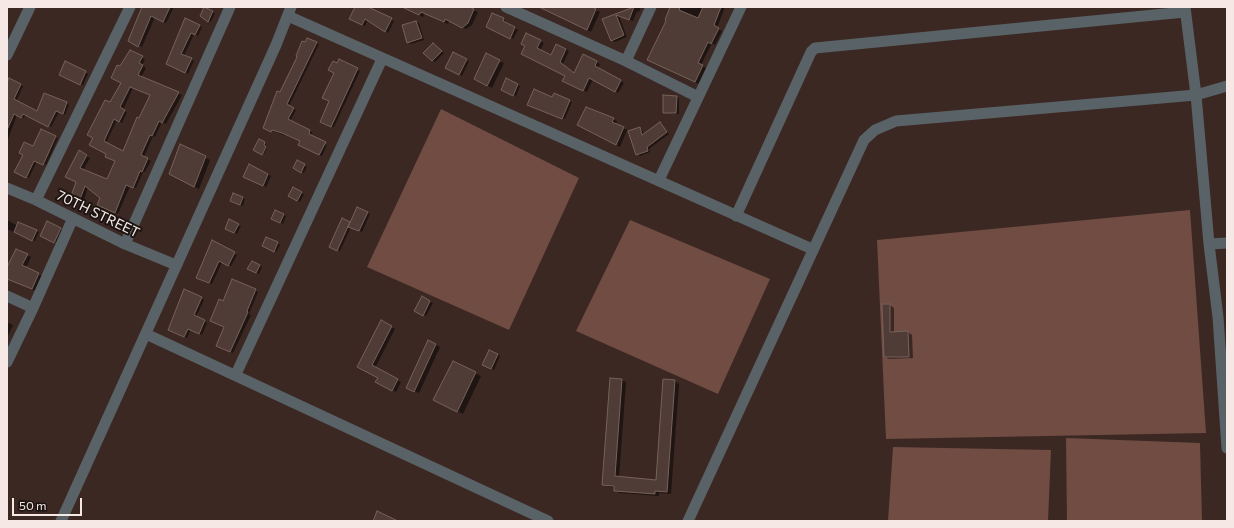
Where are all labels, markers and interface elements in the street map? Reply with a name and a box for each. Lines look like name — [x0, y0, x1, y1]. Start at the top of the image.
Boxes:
street label: 70TH STREET — [54, 187, 142, 241]
scale bar — [14, 490, 84, 516]
text: 50 m — [19, 498, 47, 512]

